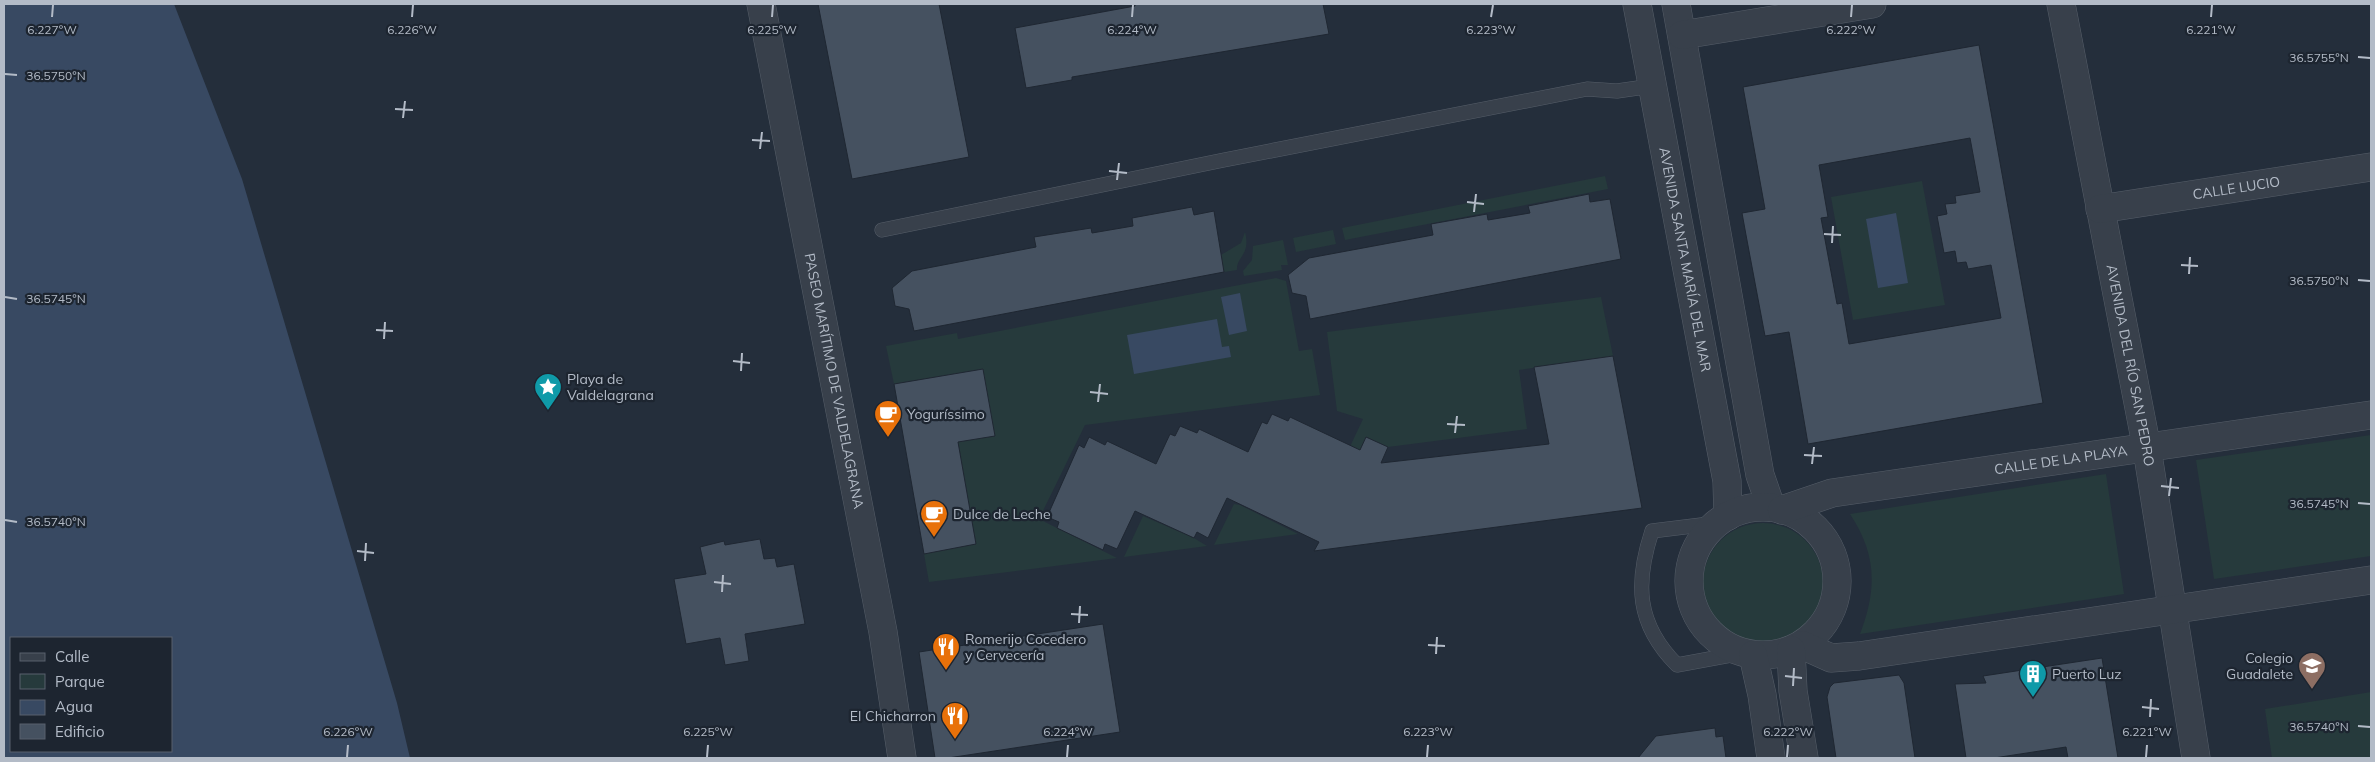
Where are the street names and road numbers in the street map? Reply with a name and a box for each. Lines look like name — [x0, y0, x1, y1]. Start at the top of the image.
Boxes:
street label: AVENIDA SANTA MARÍA DEL MAR — [1655, 146, 1715, 374]
street label: CALLE LUCIO — [2191, 172, 2281, 204]
street label: PASEO MARÍTIMO DE VALDELAGRANA — [801, 251, 868, 511]
street label: AVENIDA DEL RÍO SAN PEDRO — [2103, 263, 2159, 468]
street label: CALLE DE LA PLAYA — [1993, 441, 2129, 478]

